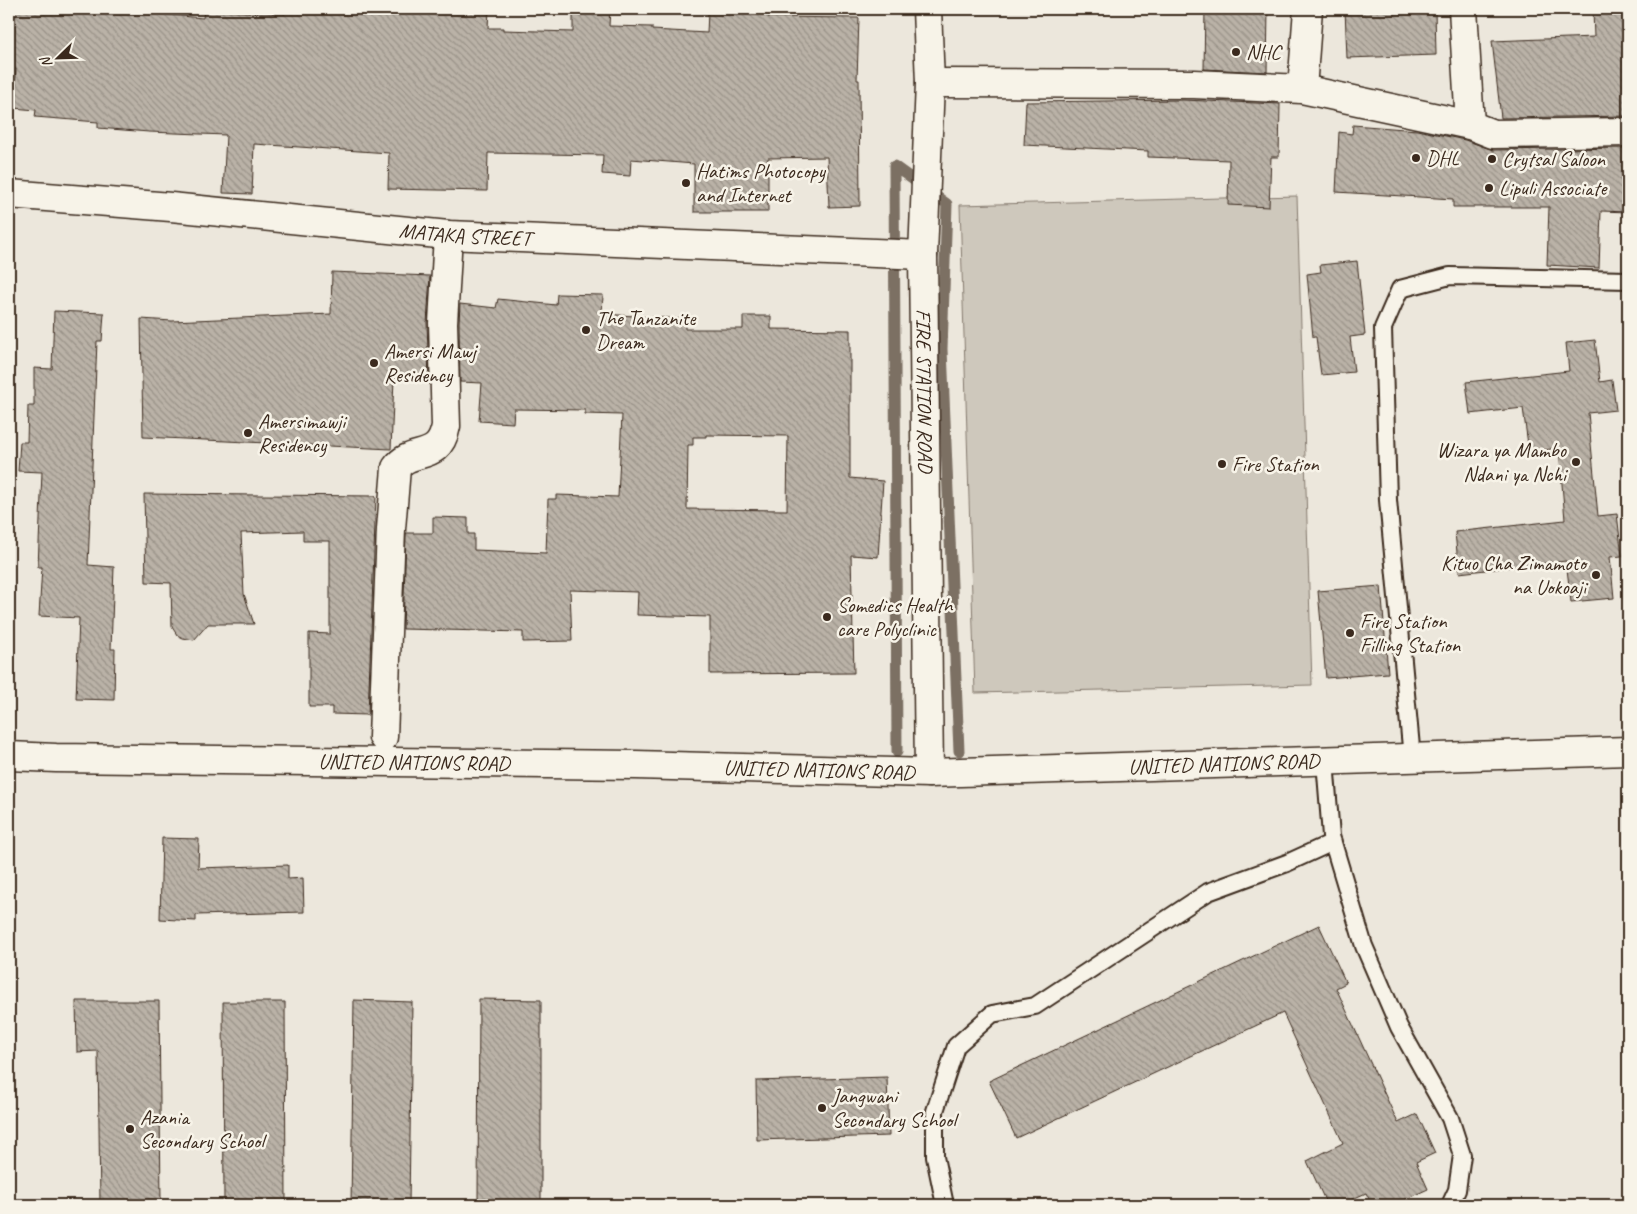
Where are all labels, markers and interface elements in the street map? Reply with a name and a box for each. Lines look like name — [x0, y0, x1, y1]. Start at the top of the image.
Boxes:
north arrow — [32, 32, 82, 82]
place label: NHC — [1246, 39, 1283, 65]
marker: NHC — [1230, 46, 1242, 58]
text: N — [36, 53, 56, 70]
place label: DHL — [1426, 145, 1460, 171]
place label: Crytsal Saloon — [1502, 146, 1606, 172]
marker: DHL — [1410, 152, 1422, 164]
marker: Crytsal Saloon — [1486, 153, 1498, 165]
place label: Hatims Photocopy and Internet — [696, 158, 827, 208]
place label: Lipuli Associate — [1499, 175, 1608, 201]
marker: Hatims Photocopy and Internet — [680, 177, 692, 189]
marker: Lipuli Associate — [1483, 182, 1495, 194]
street label: MATAKA STREET — [398, 217, 536, 252]
place label: The Tanzanite Dream — [596, 305, 696, 355]
street label: FIRE STATION ROAD — [911, 309, 939, 475]
marker: The Tanzanite Dream — [580, 324, 592, 336]
place label: Amersi Mawj Residency — [384, 338, 478, 388]
marker: Amersi Mawj Residency — [368, 357, 380, 369]
place label: Amersimawji Residency — [258, 408, 348, 458]
marker: Amersimawji Residency — [242, 427, 254, 439]
place label: Wizara ya Mambo Ndani ya Nchi — [1437, 437, 1569, 487]
place label: Fire Station — [1232, 451, 1319, 477]
marker: Wizara ya Mambo Ndani ya Nchi — [1570, 456, 1582, 468]
marker: Fire Station — [1216, 458, 1228, 470]
place label: Kituo Cha Zimamoto na Uokoaji — [1441, 550, 1589, 600]
marker: Kituo Cha Zimamoto na Uokoaji — [1590, 569, 1602, 581]
place label: Somedics Health care Polyclinic — [837, 592, 954, 642]
place label: Fire Station Filling Station — [1360, 608, 1461, 658]
marker: Somedics Health care Polyclinic — [821, 611, 833, 623]
marker: Fire Station Filling Station — [1344, 627, 1356, 639]
street label: UNITED NATIONS ROAD — [318, 748, 511, 776]
street label: UNITED NATIONS ROAD — [1128, 748, 1321, 780]
street label: UNITED NATIONS ROAD — [723, 754, 917, 786]
place label: Jangwani Secondary School — [831, 1083, 959, 1133]
marker: Jangwani Secondary School — [816, 1102, 828, 1114]
place label: Azania Secondary School — [140, 1104, 267, 1154]
marker: Azania Secondary School — [124, 1123, 136, 1135]

